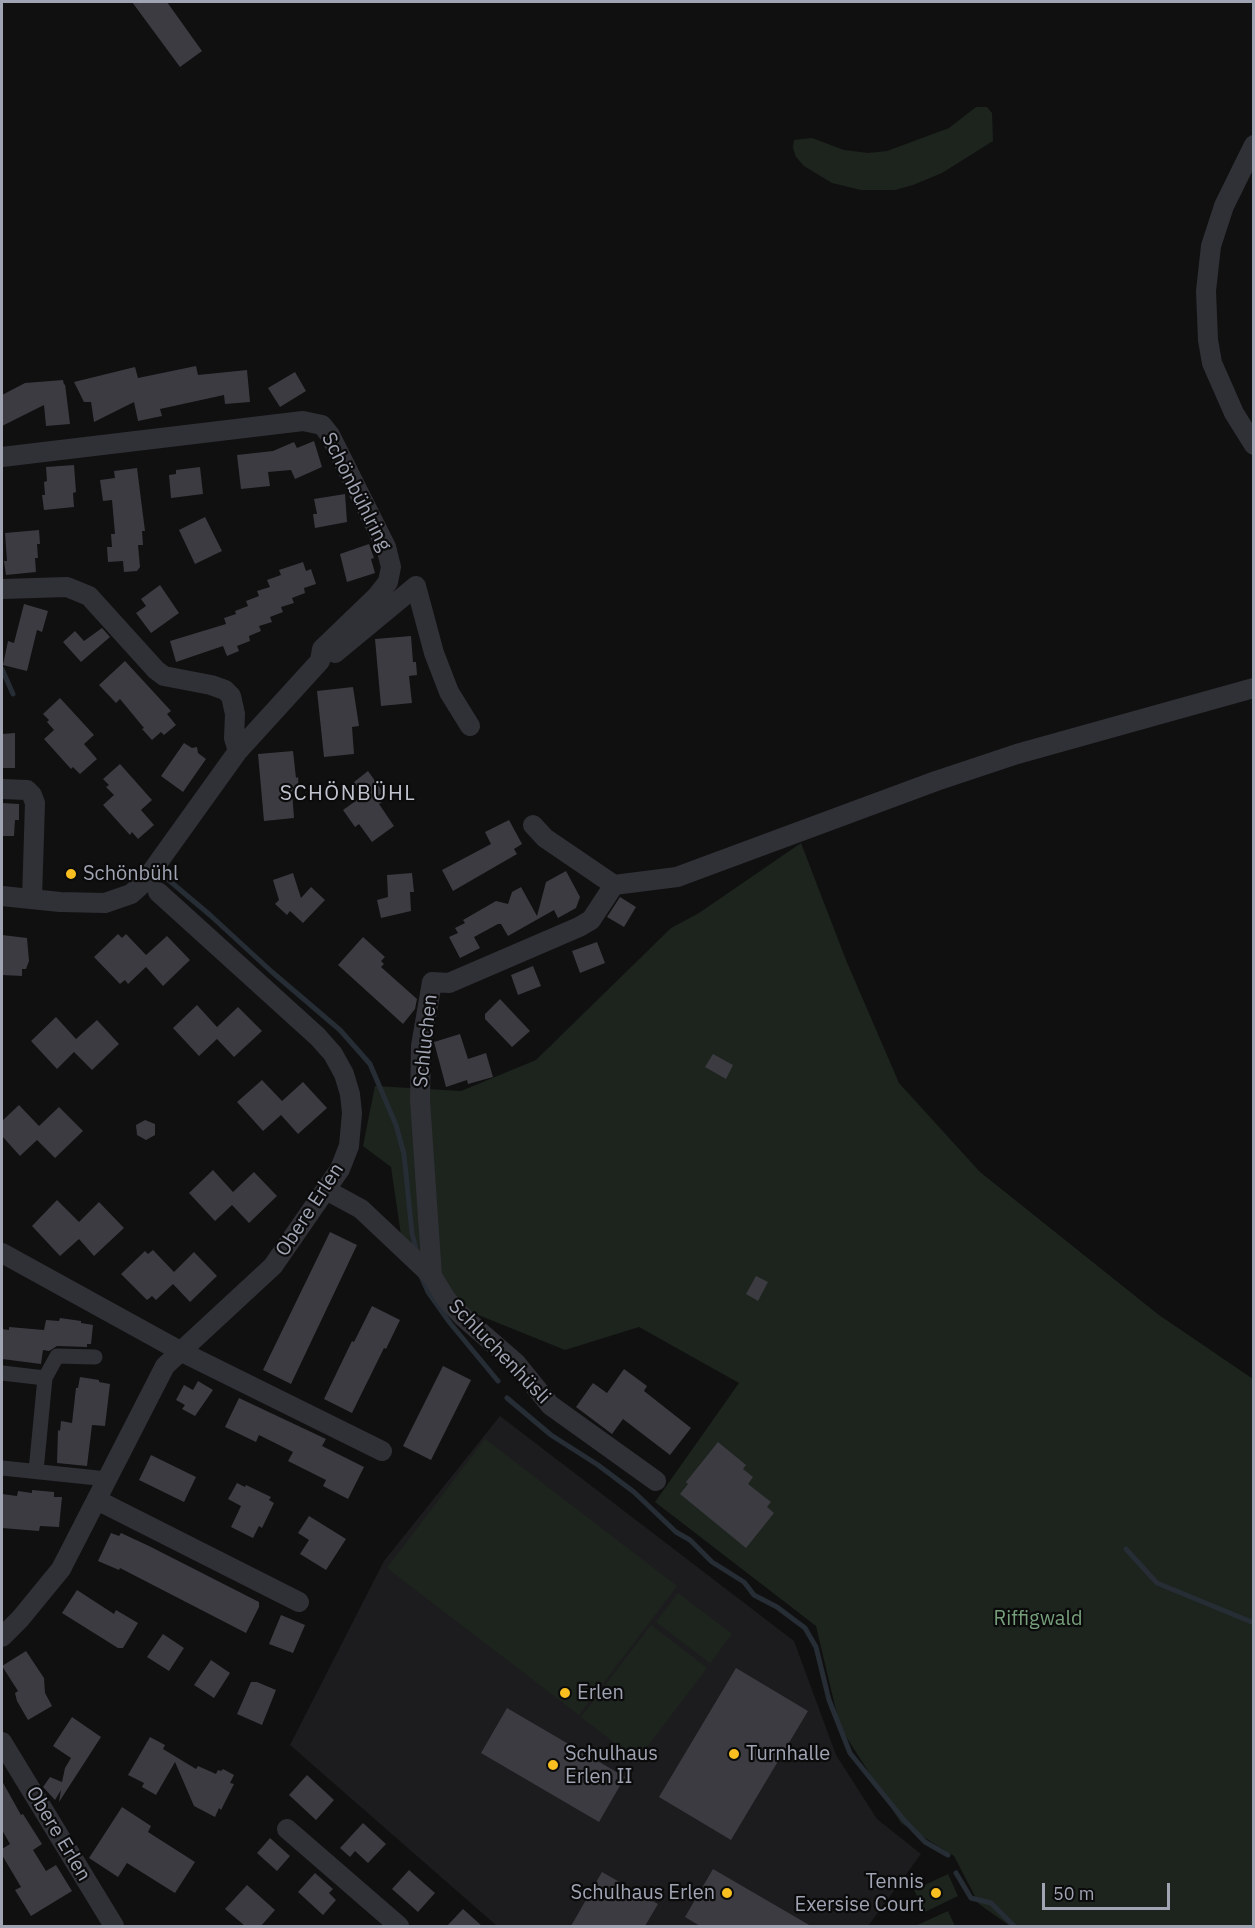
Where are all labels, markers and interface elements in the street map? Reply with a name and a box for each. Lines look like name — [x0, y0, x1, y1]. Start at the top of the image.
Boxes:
street label: Schönbühlring — [316, 429, 396, 555]
district label: SCHÖNBÜHL — [280, 781, 416, 807]
place label: Schönbühl — [83, 862, 178, 886]
marker: Schönbühl — [64, 867, 78, 881]
street label: Schluchen — [409, 993, 443, 1089]
street label: Obere Erlen — [271, 1159, 349, 1261]
street label: Schluchenhüsli — [443, 1295, 555, 1409]
park label: Riffigwald — [993, 1607, 1083, 1631]
place label: Erlen — [577, 1681, 624, 1705]
marker: Erlen — [558, 1686, 572, 1700]
place label: Schulhaus Erlen II — [565, 1742, 658, 1789]
place label: Turnhalle — [746, 1742, 830, 1766]
marker: Turnhalle — [727, 1747, 741, 1761]
marker: Schulhaus Erlen II — [546, 1758, 560, 1772]
street label: Obere Erlen — [20, 1782, 96, 1886]
place label: Tennis Exersise Court — [795, 1870, 924, 1917]
scale bar — [1045, 1871, 1172, 1909]
place label: Schulhaus Erlen — [571, 1881, 715, 1905]
text: 50 m — [1053, 1882, 1095, 1905]
marker: Schulhaus Erlen — [720, 1886, 734, 1900]
marker: Tennis Exersise Court — [929, 1886, 943, 1900]

